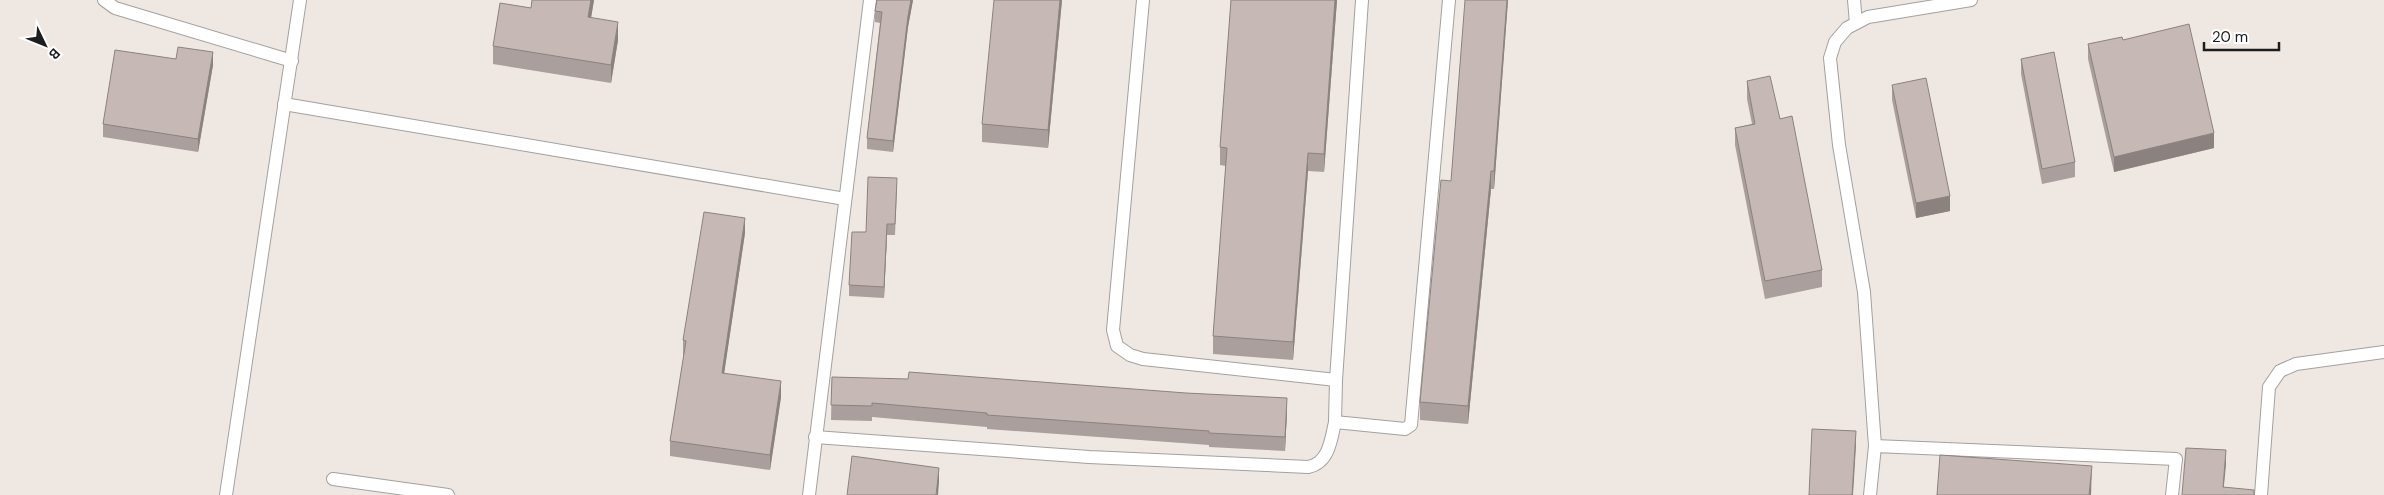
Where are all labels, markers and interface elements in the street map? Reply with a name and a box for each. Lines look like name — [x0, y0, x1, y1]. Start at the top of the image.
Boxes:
north arrow — [20, 20, 70, 70]
scale bar — [2204, 20, 2279, 52]
text: 20 m — [2212, 27, 2248, 47]
text: B — [45, 44, 64, 63]

